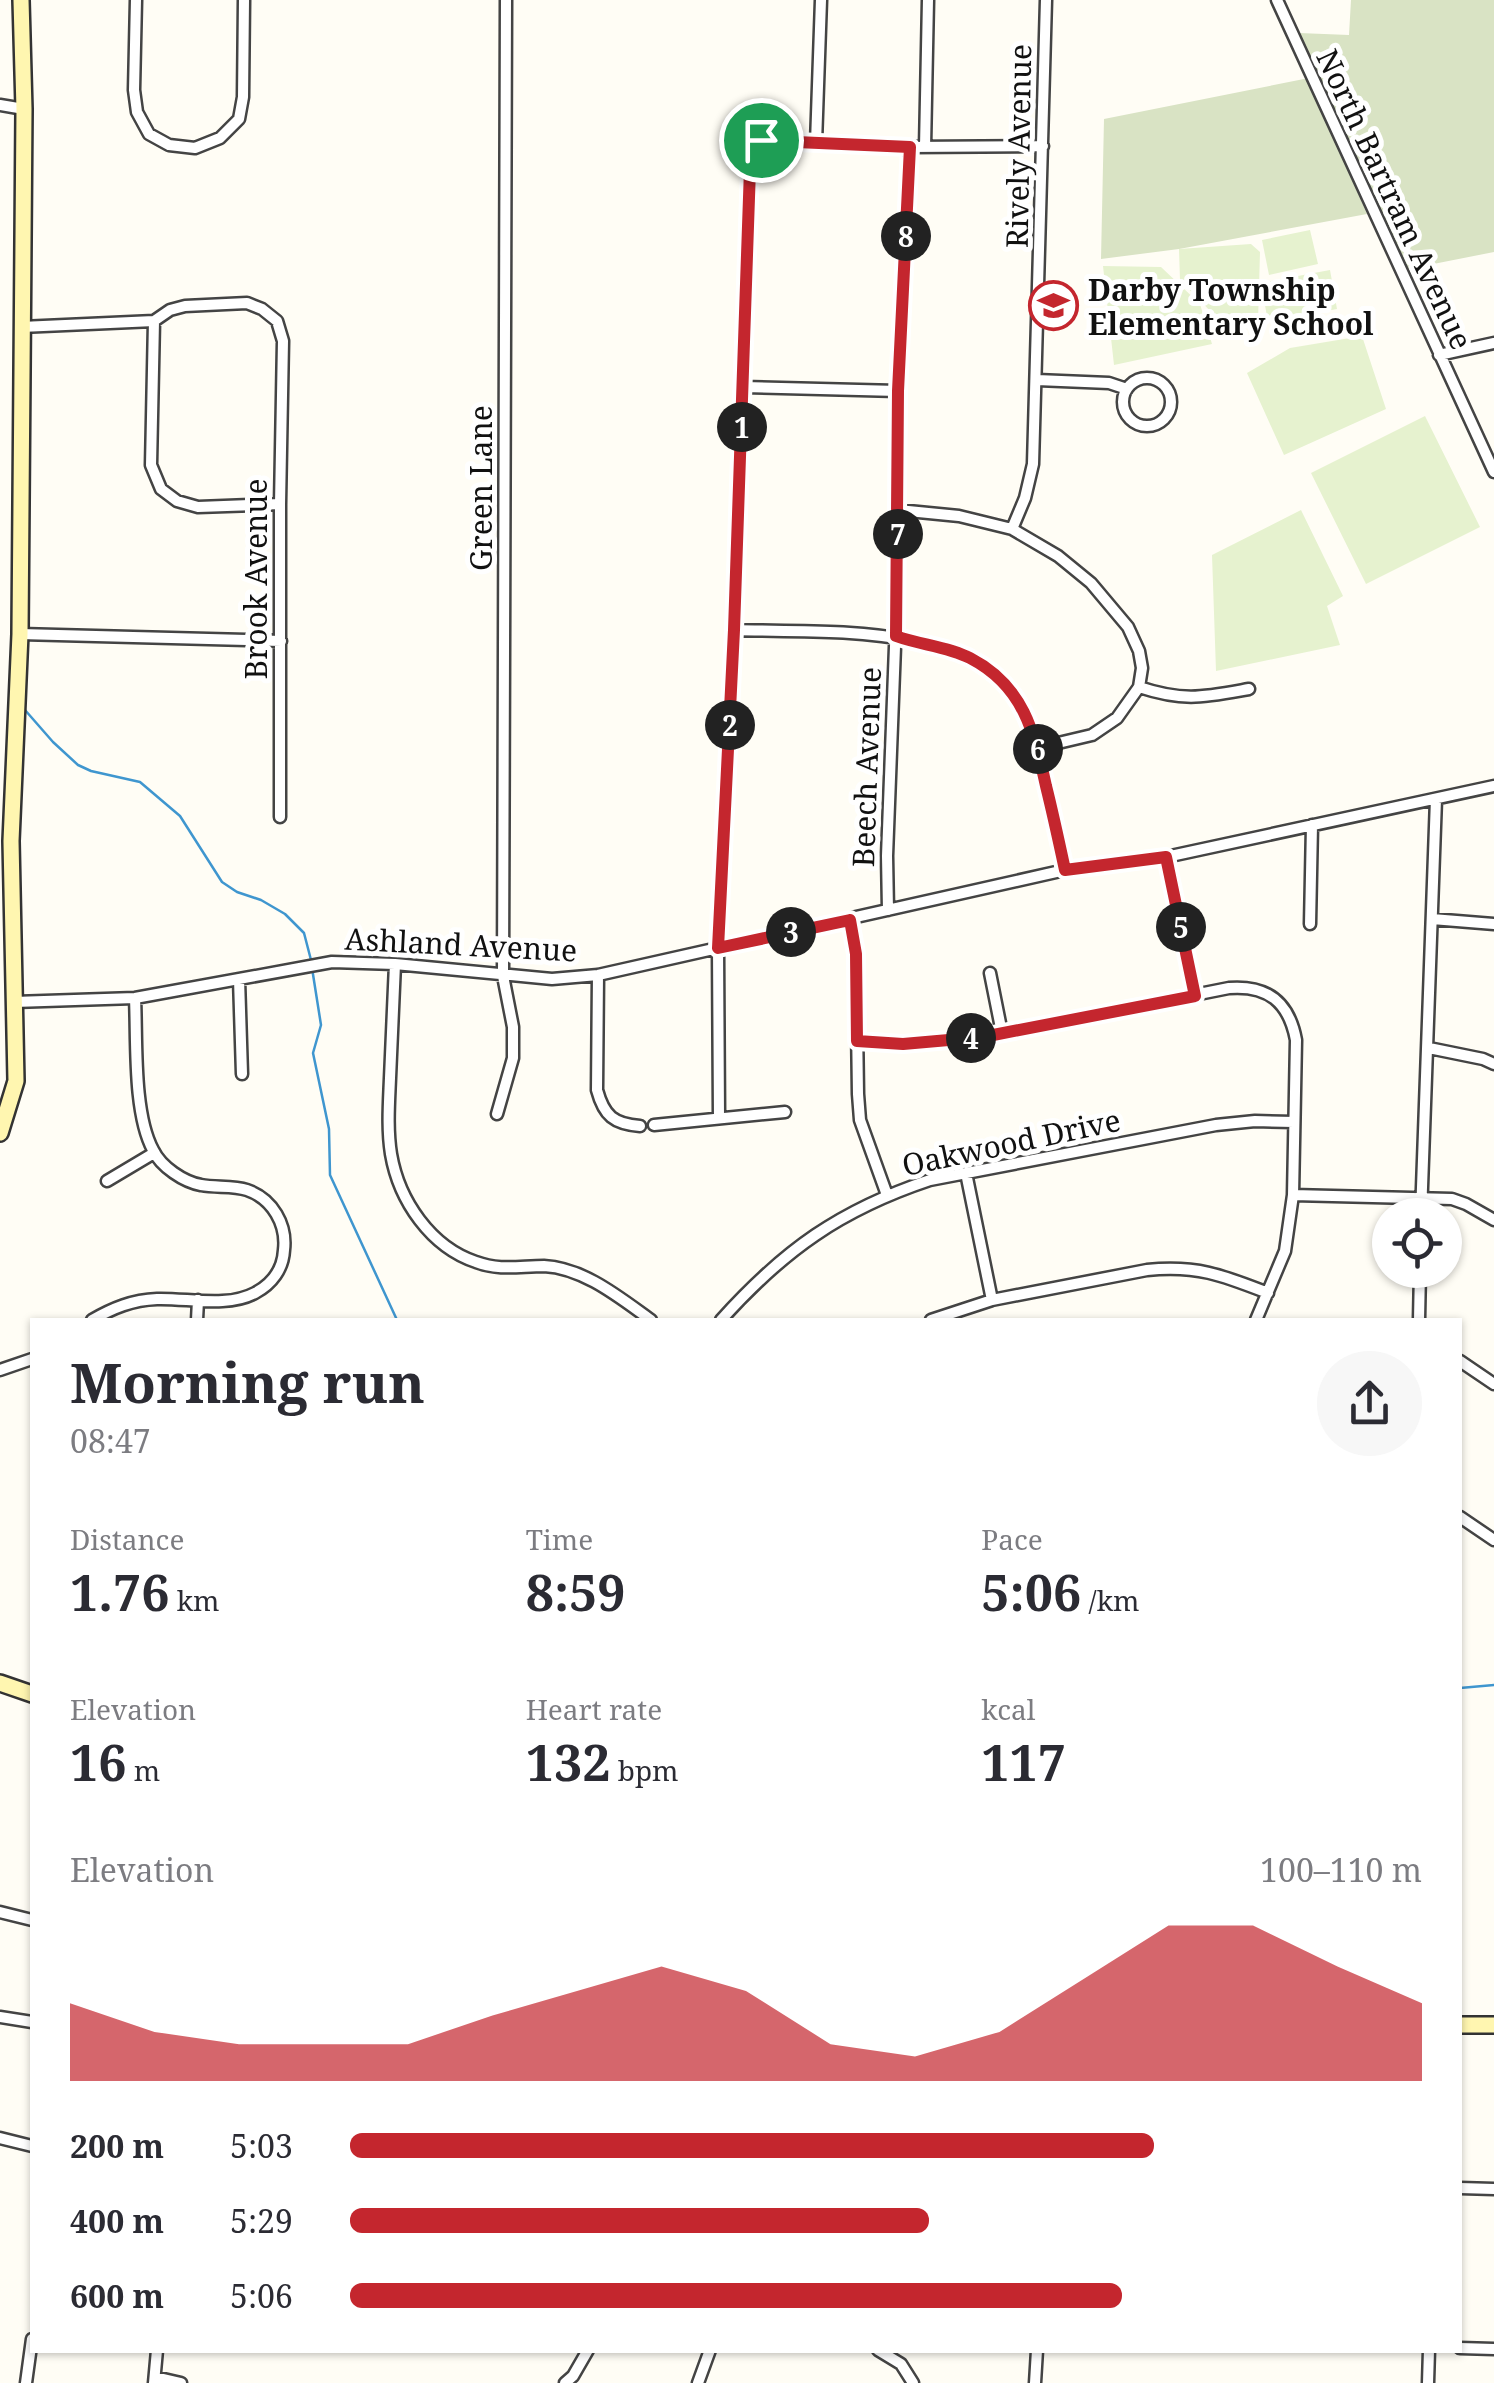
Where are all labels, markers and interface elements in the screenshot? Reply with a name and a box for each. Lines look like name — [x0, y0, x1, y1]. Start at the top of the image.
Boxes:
street label: North Bartram Avenue — [1307, 42, 1483, 356]
street label: Rively Avenue — [996, 44, 1040, 248]
pin — [719, 98, 804, 183]
icon: arrive — [734, 113, 789, 168]
pin: 8 — [881, 211, 931, 261]
text: 8 — [898, 217, 914, 255]
place label: Darby Township Elementary School — [1088, 269, 1374, 344]
school or university icon: Darby Township Elementary School — [1027, 280, 1079, 332]
pin: 1 — [717, 402, 767, 452]
street label: Green Lane — [460, 405, 501, 571]
text: 1 — [734, 408, 750, 446]
street label: Brook Avenue — [235, 479, 276, 679]
pin: 7 — [873, 509, 923, 559]
text: 7 — [890, 515, 906, 553]
street label: Beech Avenue — [842, 666, 890, 868]
pin: 2 — [705, 700, 755, 750]
text: 2 — [722, 706, 738, 744]
pin: 6 — [1013, 724, 1063, 774]
text: 6 — [1030, 730, 1046, 768]
pin: 5 — [1156, 902, 1206, 952]
pin: 3 — [766, 907, 816, 957]
text: 5 — [1173, 908, 1189, 946]
text: 3 — [783, 913, 799, 951]
street label: Ashland Avenue — [344, 917, 578, 971]
pin: 4 — [946, 1013, 996, 1063]
text: 4 — [963, 1019, 979, 1057]
street label: Oakwood Drive — [898, 1099, 1124, 1185]
map controls — [1372, 1198, 1462, 1288]
button: locate — [1372, 1198, 1462, 1288]
text: Morning run — [70, 1344, 425, 1419]
button: share — [1317, 1351, 1422, 1456]
text: 08:47 — [70, 1419, 151, 1462]
text: Distance — [70, 1520, 184, 1558]
text: Time — [526, 1520, 593, 1558]
text: Pace — [981, 1520, 1043, 1558]
text: 1.76 — [70, 1558, 169, 1626]
text: 8:59 — [526, 1558, 626, 1626]
text: 5:06 — [981, 1558, 1081, 1626]
text: km — [169, 1581, 220, 1619]
text: /km — [1081, 1581, 1139, 1619]
text: Elevation — [70, 1690, 196, 1728]
text: Heart rate — [526, 1690, 662, 1728]
text: kcal — [981, 1690, 1035, 1728]
text: 16 — [70, 1728, 127, 1796]
text: 132 — [526, 1728, 610, 1796]
text: 117 — [981, 1728, 1066, 1796]
text: m — [127, 1751, 160, 1789]
text: bpm — [610, 1751, 679, 1789]
text: Elevation — [70, 1848, 214, 1891]
text: 100–110 m — [1260, 1848, 1422, 1891]
text: 200 m — [70, 2124, 164, 2167]
text: 5:03 — [230, 2124, 293, 2167]
text: 400 m — [70, 2199, 164, 2242]
text: 5:29 — [230, 2199, 293, 2242]
text: 600 m — [70, 2274, 164, 2317]
text: 5:06 — [230, 2274, 293, 2317]

